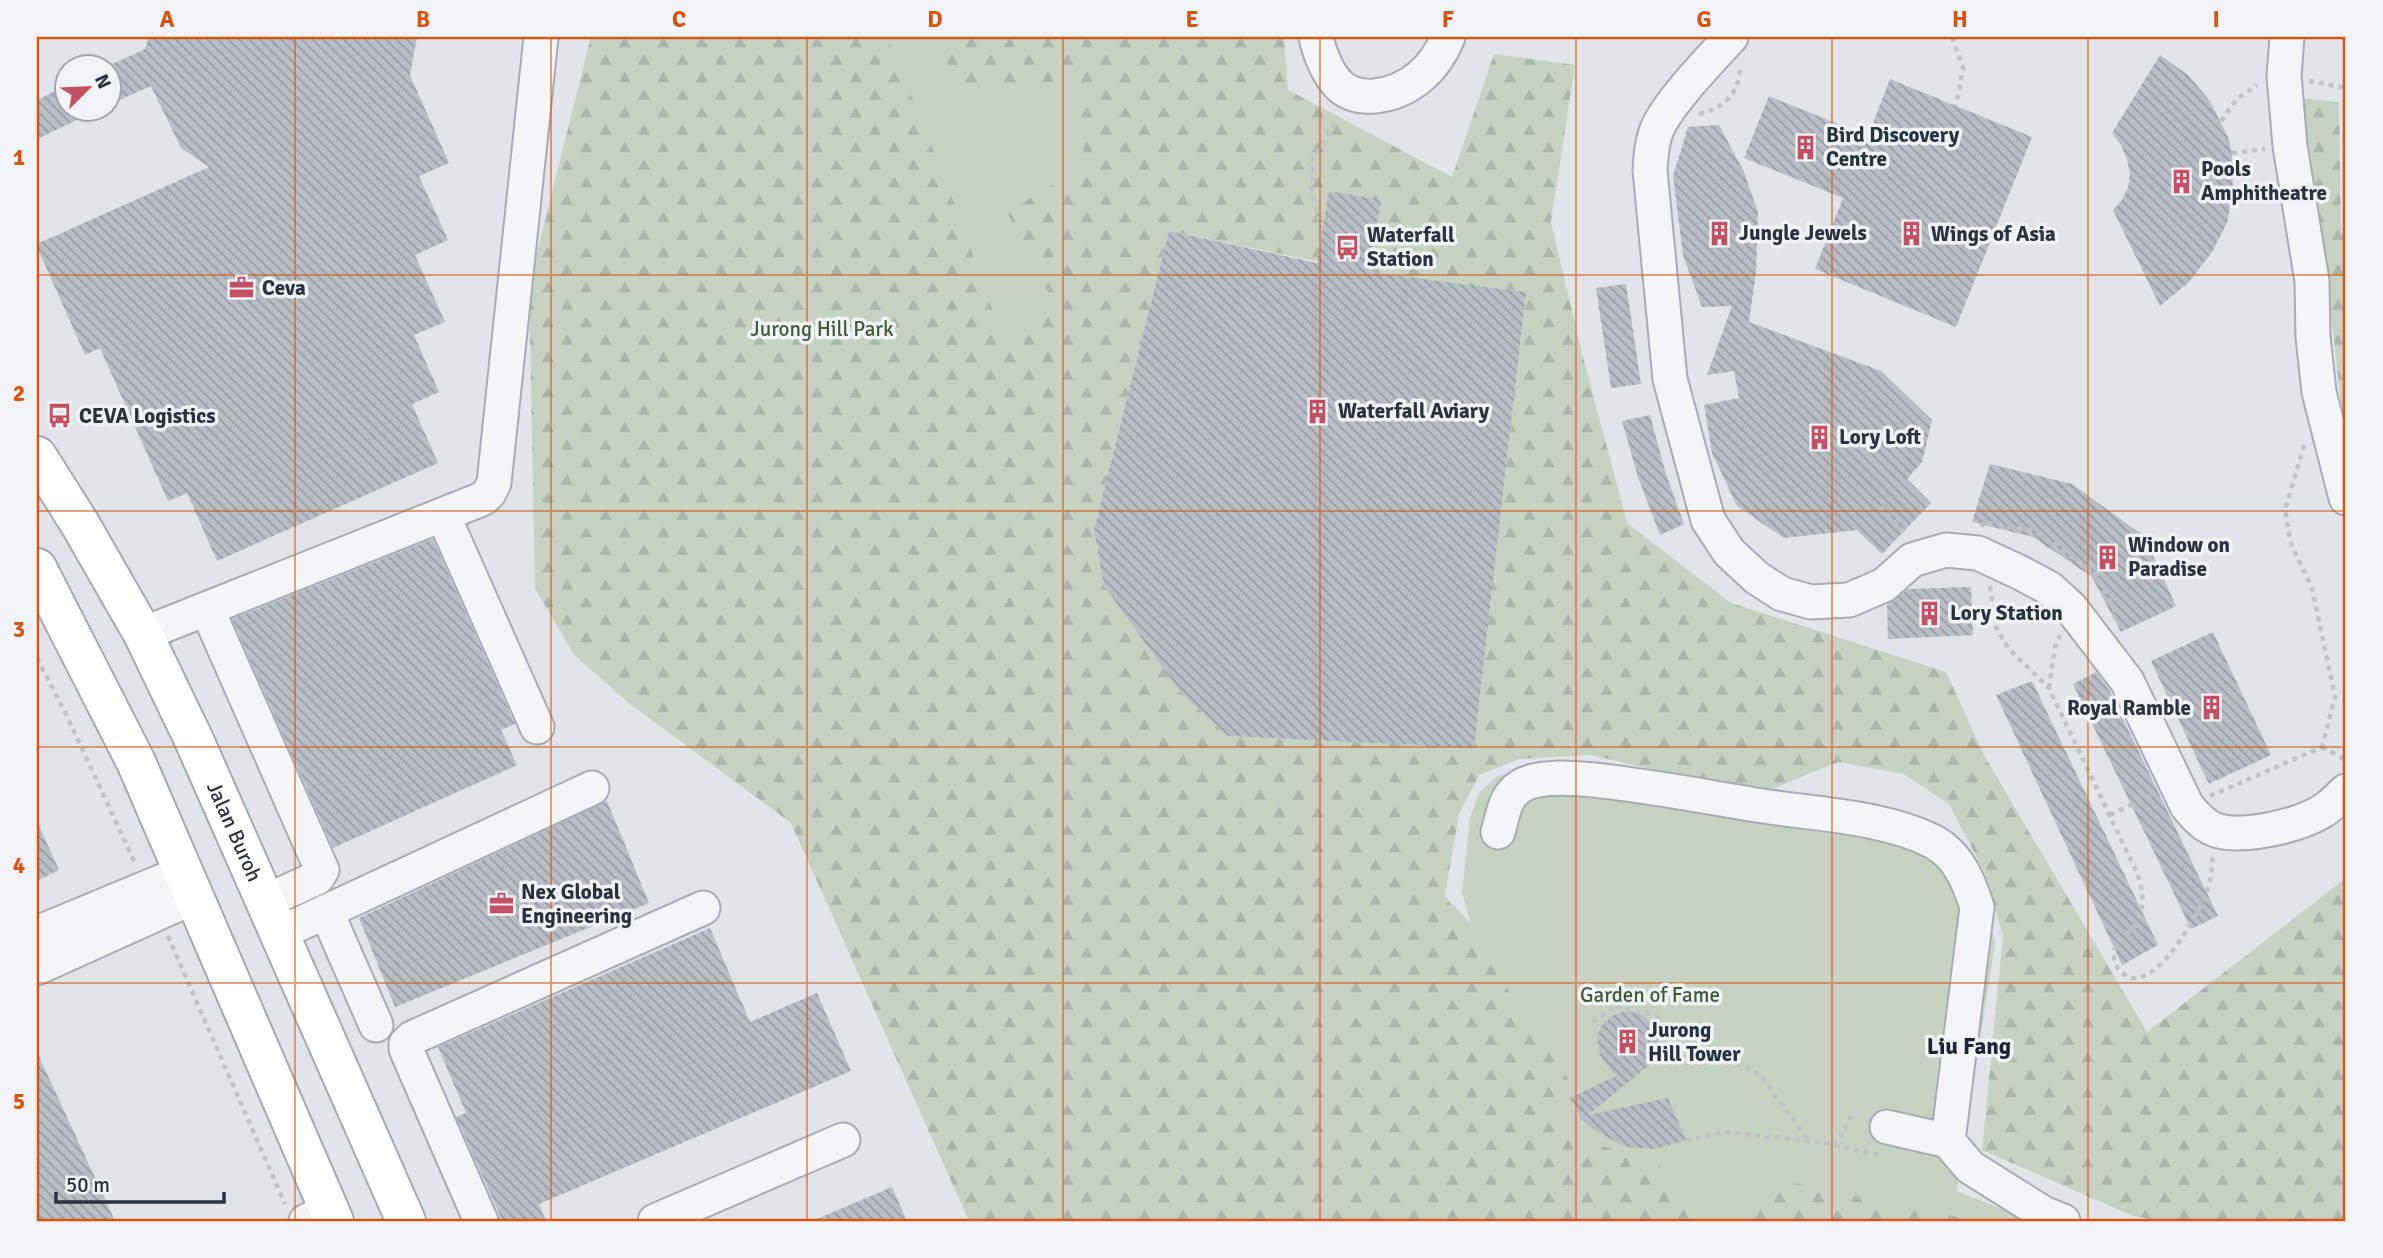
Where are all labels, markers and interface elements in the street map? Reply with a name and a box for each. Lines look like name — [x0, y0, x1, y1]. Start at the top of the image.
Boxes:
text: A — [160, 5, 175, 34]
text: B — [416, 5, 430, 34]
text: C — [672, 5, 686, 34]
text: D — [927, 5, 943, 34]
text: E — [1185, 5, 1199, 34]
text: F — [1442, 5, 1454, 34]
text: G — [1696, 5, 1712, 34]
text: H — [1952, 5, 1968, 34]
text: I — [2212, 5, 2220, 34]
north arrow — [52, 52, 122, 122]
text: N — [89, 71, 116, 92]
place label: Bird Discovery Centre — [1826, 122, 1960, 172]
building icon: Bird Discovery Centre — [1792, 133, 1820, 161]
text: 1 — [13, 143, 25, 172]
place label: Pools Amphitheatre — [2201, 156, 2327, 206]
building icon: Pools Amphitheatre — [2167, 167, 2195, 195]
building icon: Jungle Jewels — [1705, 219, 1733, 247]
place label: Jungle Jewels — [1739, 220, 1867, 246]
building icon: Wings of Asia — [1897, 220, 1925, 248]
place label: Wings of Asia — [1931, 221, 2056, 247]
place label: Waterfall Station — [1367, 222, 1455, 272]
bus stop icon: Waterfall Station — [1333, 233, 1361, 261]
office icon: Ceva — [228, 274, 256, 302]
place label: Ceva — [262, 275, 306, 301]
park label: Jurong Hill Park — [750, 316, 894, 342]
text: 2 — [13, 379, 25, 408]
building icon: Waterfall Aviary — [1304, 397, 1332, 425]
place label: Waterfall Aviary — [1338, 398, 1490, 424]
bus stop icon: CEVA Logistics — [45, 402, 73, 430]
place label: CEVA Logistics — [79, 403, 216, 429]
building icon: Lory Loft — [1805, 423, 1833, 451]
place label: Lory Loft — [1839, 424, 1922, 450]
place label: Window on Paradise — [2128, 532, 2230, 582]
building icon: Window on Paradise — [2094, 543, 2122, 571]
building icon: Lory Station — [1916, 599, 1944, 627]
place label: Lory Station — [1950, 600, 2063, 626]
text: 3 — [13, 615, 25, 644]
building icon: Royal Ramble — [2197, 694, 2225, 722]
place label: Royal Ramble — [2067, 695, 2191, 721]
street label: Jalan Buroh — [201, 778, 268, 886]
text: 4 — [13, 851, 25, 880]
place label: Nex Global Engineering — [521, 879, 632, 929]
office icon: Nex Global Engineering — [487, 890, 515, 918]
park label: Garden of Fame — [1580, 982, 1720, 1008]
place label: Jurong Hill Tower — [1648, 1017, 1741, 1067]
building icon: Jurong Hill Tower — [1614, 1028, 1642, 1056]
district label: Liu Fang — [1927, 1032, 2011, 1061]
text: 5 — [13, 1087, 25, 1116]
scale bar — [56, 1160, 224, 1204]
text: 50 m — [66, 1172, 110, 1198]

